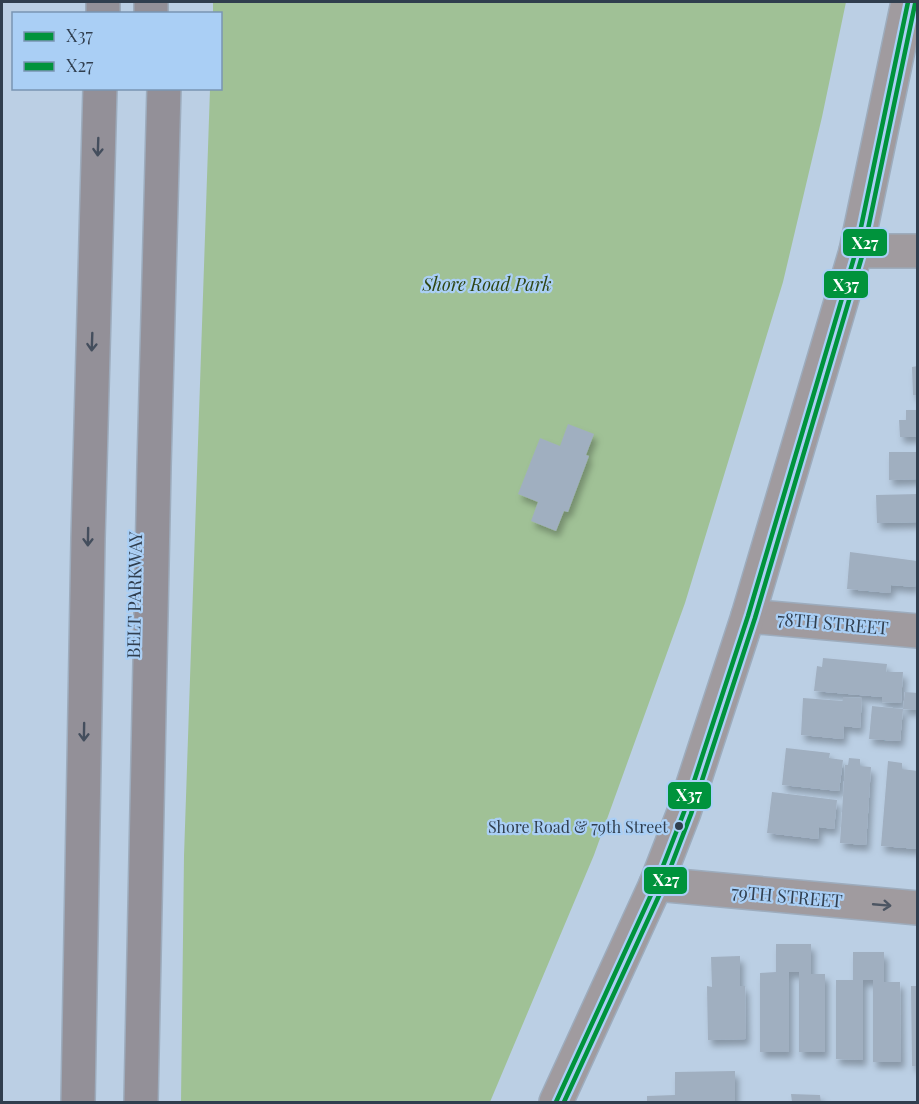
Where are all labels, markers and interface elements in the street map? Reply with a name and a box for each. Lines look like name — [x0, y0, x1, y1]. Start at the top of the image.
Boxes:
legend — [12, 12, 222, 90]
text: X37 — [66, 23, 94, 47]
text: X27 — [66, 53, 94, 77]
one-way arrow — [92, 136, 104, 156]
line badge: X27 — [842, 228, 888, 257]
text: X27 — [852, 232, 879, 253]
line badge: X37 — [823, 270, 869, 299]
park label: Shore Road Park — [421, 272, 552, 296]
text: X37 — [833, 274, 860, 295]
one-way arrow — [87, 331, 98, 351]
one-way arrow — [82, 526, 93, 546]
street label: BELT PARKWAY — [121, 531, 147, 659]
street label: 78TH STREET — [776, 606, 890, 640]
one-way arrow — [78, 721, 89, 741]
line badge: X37 — [667, 781, 712, 810]
text: X37 — [676, 784, 703, 805]
place label: Shore Road & 79th Street — [488, 816, 668, 837]
marker: Shore Road & 79th Street — [673, 820, 685, 832]
line badge: X27 — [643, 866, 688, 895]
text: X27 — [653, 869, 680, 890]
street label: 79TH STREET — [730, 879, 844, 913]
one-way arrow — [871, 900, 891, 911]

